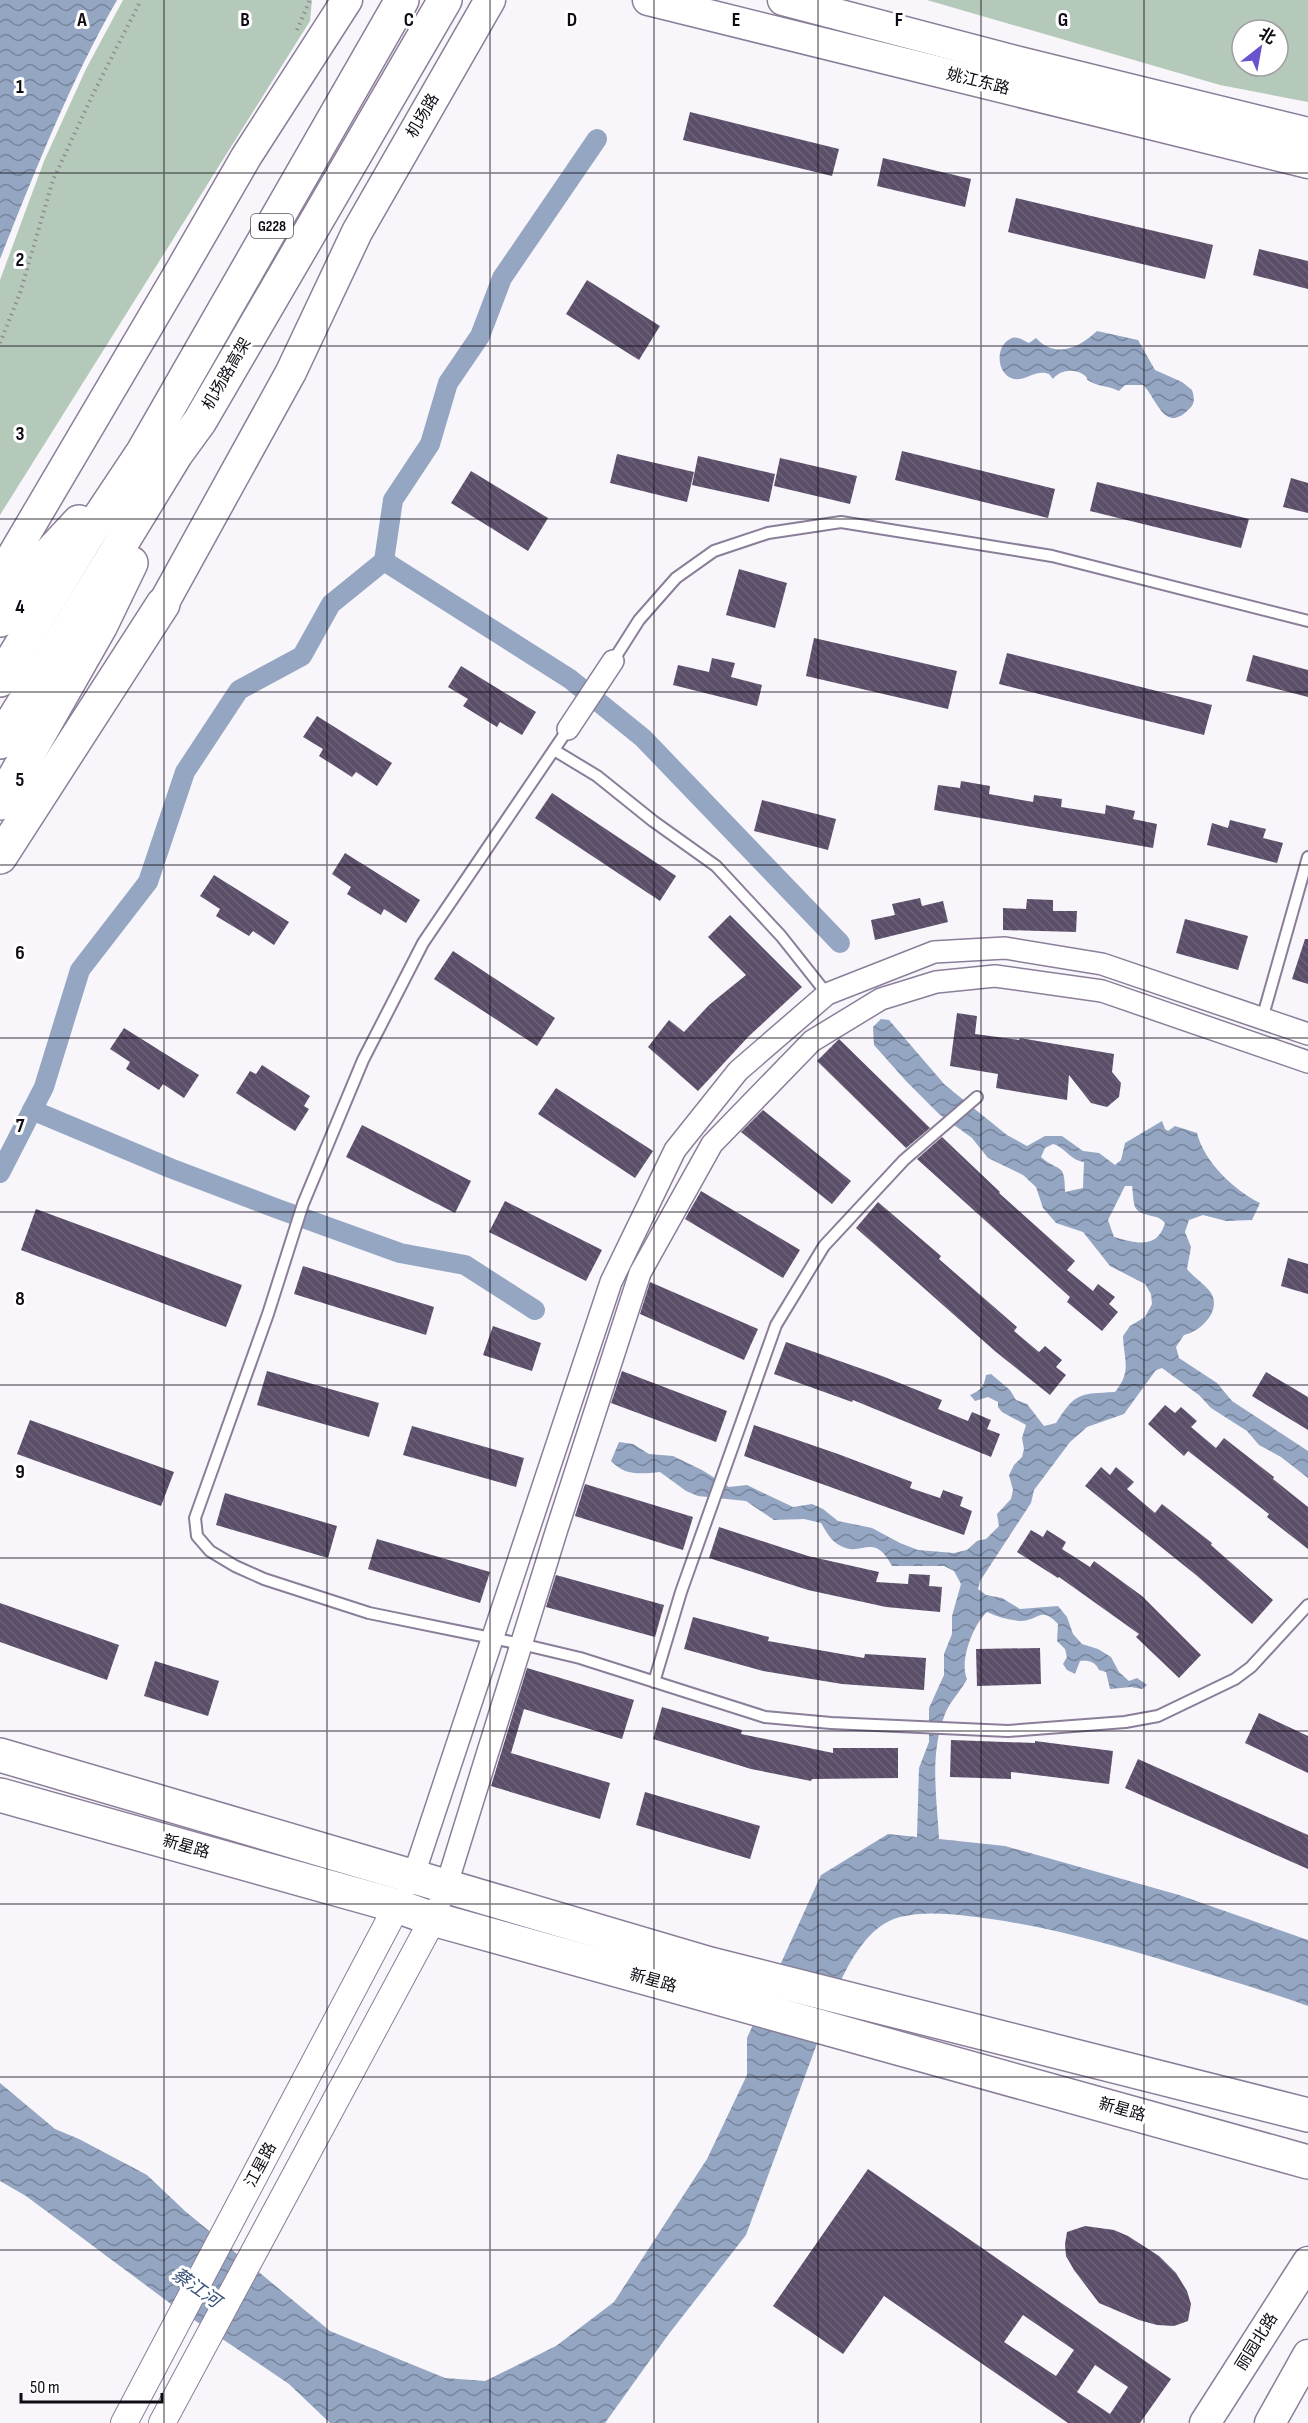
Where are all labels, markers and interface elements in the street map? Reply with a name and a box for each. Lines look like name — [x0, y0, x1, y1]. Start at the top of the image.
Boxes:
text: A — [76, 8, 87, 32]
text: B — [240, 8, 250, 32]
text: C — [404, 8, 414, 32]
text: D — [567, 8, 577, 32]
text: E — [732, 8, 740, 32]
text: F — [895, 8, 903, 32]
text: G — [1058, 8, 1068, 32]
north arrow — [1230, 18, 1290, 78]
text: 北 — [1255, 24, 1279, 49]
street label: 姚江东路 — [945, 65, 1011, 99]
text: 1 — [16, 75, 24, 99]
street label: 机场路 — [403, 90, 443, 142]
road number: G228 — [251, 214, 293, 238]
text: 2 — [16, 248, 24, 272]
street label: 机场路高架 — [199, 335, 255, 413]
text: 3 — [16, 422, 25, 446]
text: 4 — [15, 595, 25, 619]
text: 5 — [16, 768, 25, 792]
text: 6 — [15, 941, 25, 965]
text: 7 — [16, 1114, 25, 1138]
text: 8 — [15, 1287, 25, 1311]
text: 9 — [15, 1460, 25, 1484]
street label: 新星路 — [160, 1831, 212, 1863]
street label: 新星路 — [627, 1965, 679, 1997]
street label: 新星路 — [1096, 2094, 1148, 2126]
street label: 江星路 — [241, 2139, 281, 2191]
water label: 蔡江河 — [168, 2264, 227, 2314]
street label: 丽园北路 — [1232, 2310, 1282, 2374]
scale bar — [21, 2366, 162, 2404]
text: 50 m — [30, 2377, 60, 2398]

